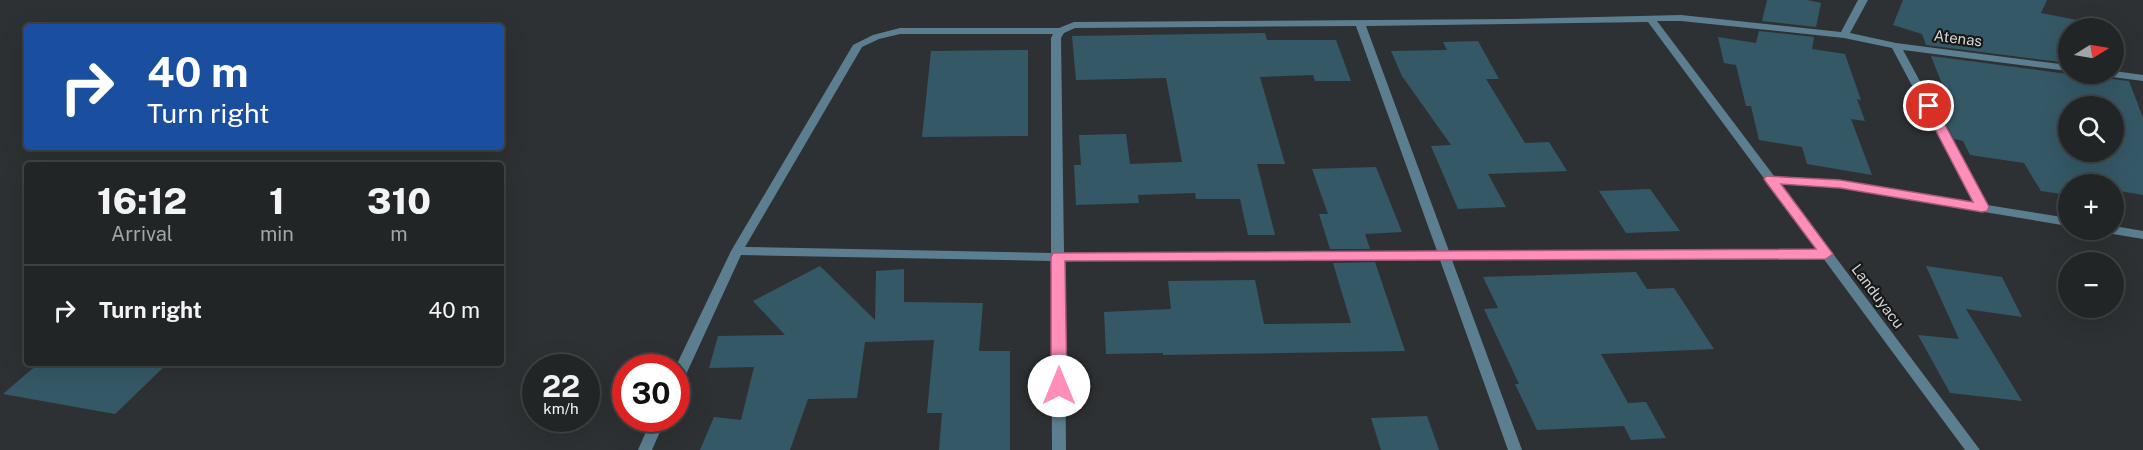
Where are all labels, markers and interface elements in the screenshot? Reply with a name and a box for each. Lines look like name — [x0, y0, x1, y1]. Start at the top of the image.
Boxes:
north arrow — [2058, 18, 2124, 84]
map controls — [2058, 18, 2124, 318]
street label: Atenas — [1933, 27, 1983, 49]
text: 40 m — [147, 47, 249, 96]
icon: right — [48, 48, 126, 126]
pin — [1903, 80, 1954, 131]
icon: arrive — [1912, 89, 1945, 122]
button: search — [2058, 96, 2124, 162]
text: Turn right — [147, 97, 270, 129]
button: + — [2058, 174, 2124, 240]
text: 16:12 — [97, 180, 187, 222]
text: 1 — [269, 180, 285, 222]
text: 310 — [367, 180, 431, 222]
text: Arrival — [111, 222, 173, 246]
text: min — [260, 222, 294, 246]
text: m — [390, 222, 408, 246]
button: − — [2058, 252, 2124, 318]
street label: Landuyacu — [1848, 261, 1908, 331]
icon: right — [48, 294, 81, 327]
text: Turn right — [99, 297, 202, 323]
text: 40 m — [428, 297, 480, 323]
speed limit sign: 30 — [612, 354, 690, 432]
position arrow — [1027, 354, 1091, 418]
text: 22 — [542, 368, 580, 404]
text: km/h — [543, 400, 579, 417]

